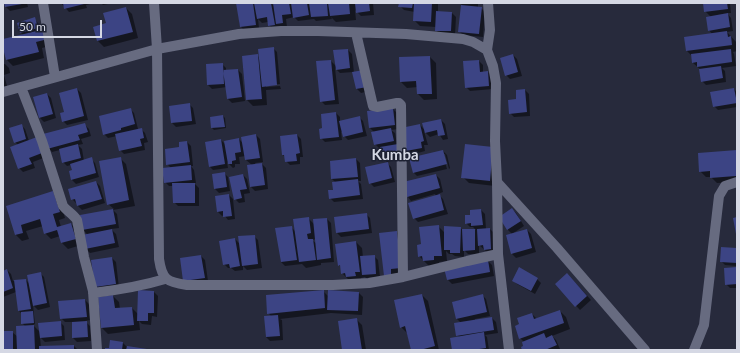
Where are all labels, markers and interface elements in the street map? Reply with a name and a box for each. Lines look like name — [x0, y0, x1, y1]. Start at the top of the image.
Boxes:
scale bar — [14, 12, 104, 38]
text: 50 m — [19, 19, 46, 34]
district label: Kumba — [371, 146, 419, 164]

